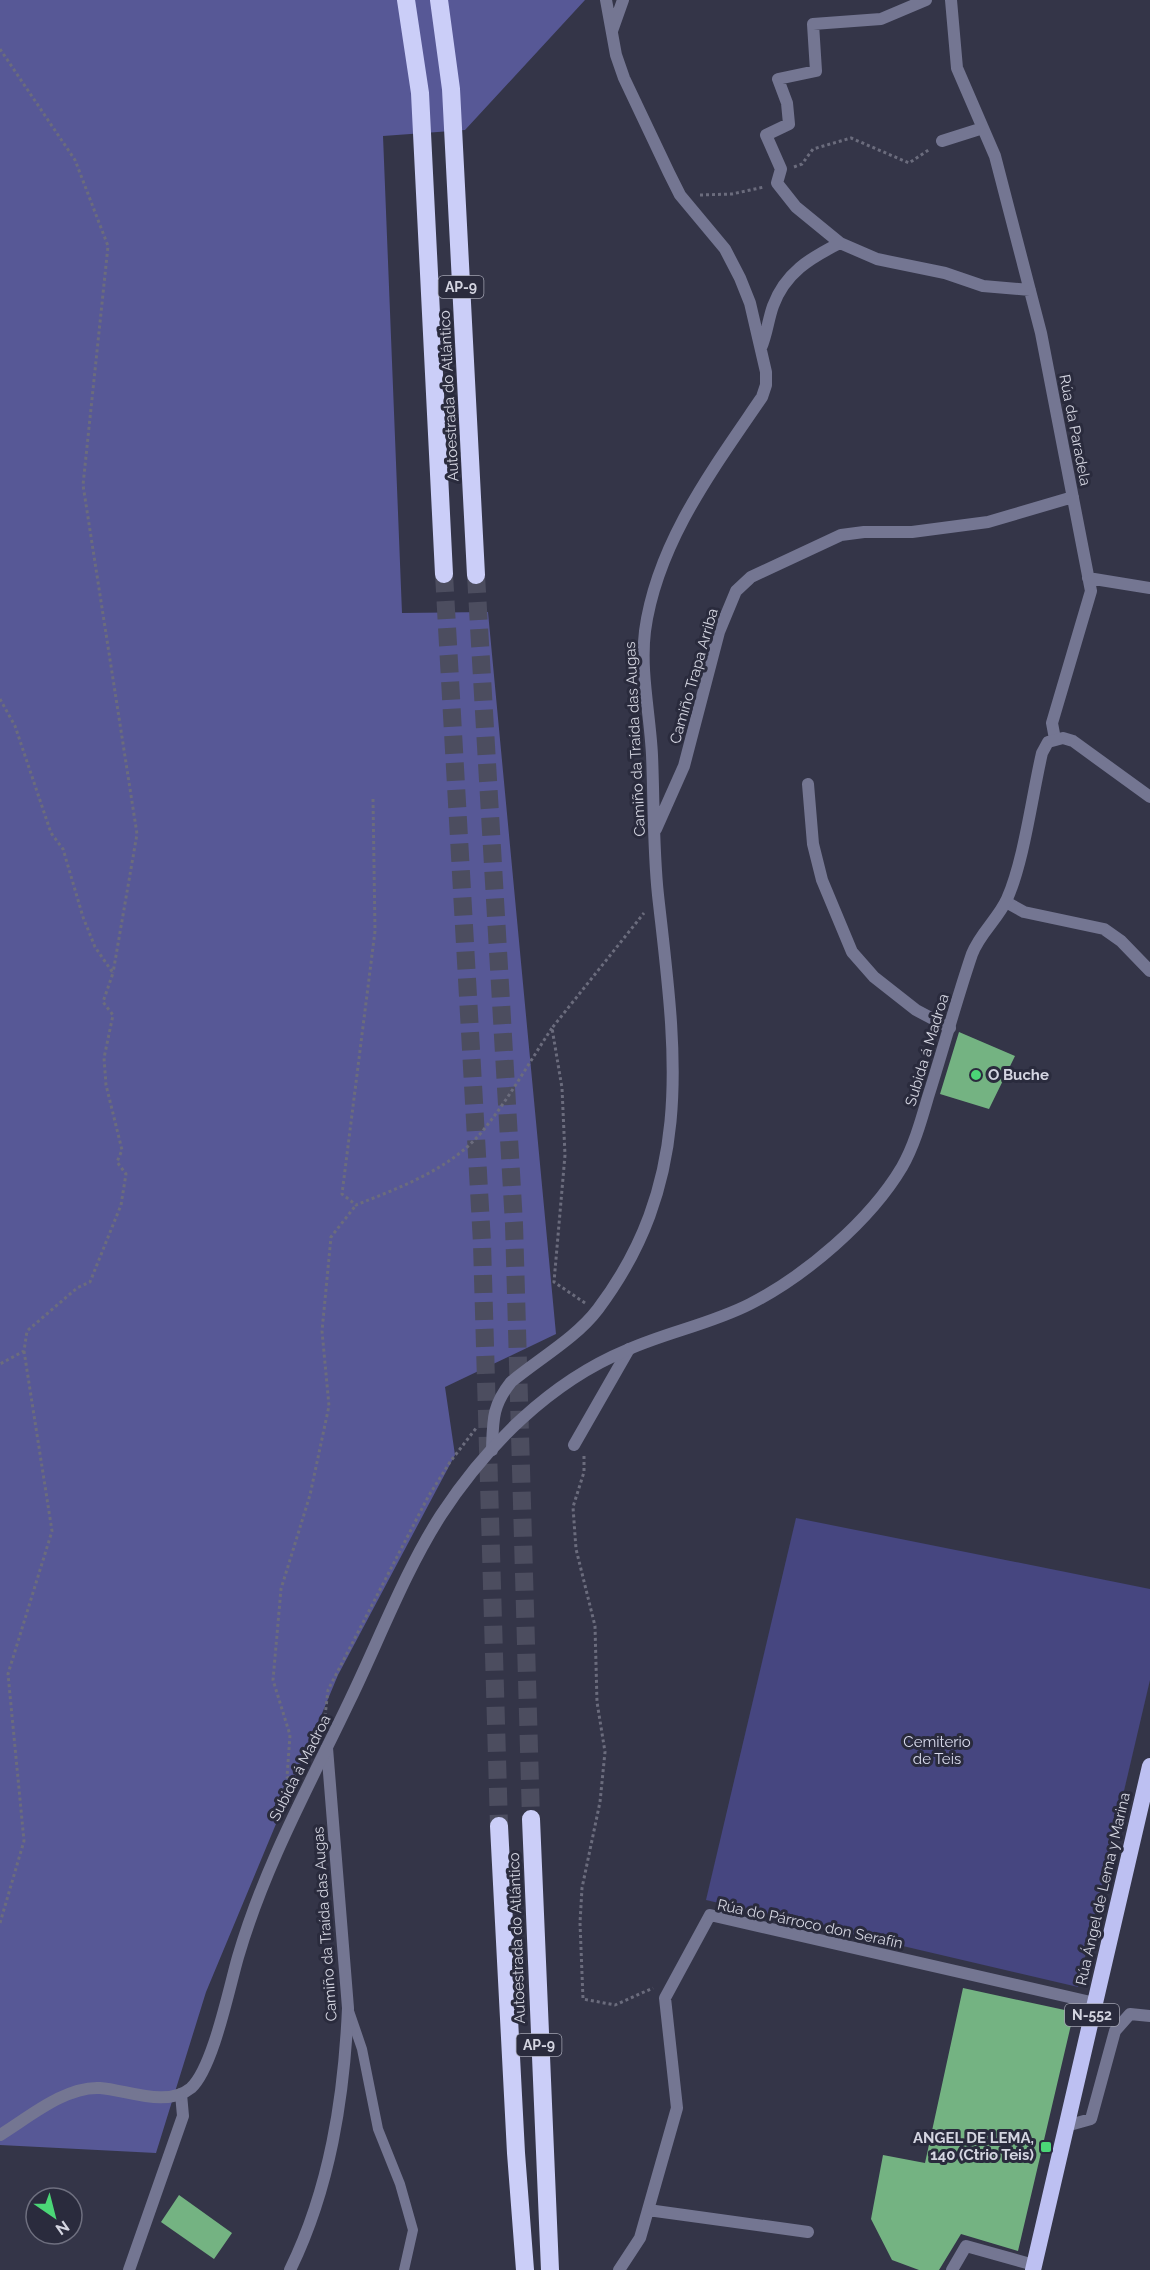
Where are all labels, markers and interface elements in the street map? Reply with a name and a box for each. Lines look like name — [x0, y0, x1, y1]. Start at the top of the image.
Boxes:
road number: AP-9 — [438, 276, 484, 298]
street label: Autoestrada do Atlántico — [436, 310, 462, 482]
street label: Rúa da Paradela — [1055, 373, 1095, 487]
street label: Camiño Trapa Arriba — [666, 606, 722, 746]
street label: Camiño da Traída das Augas — [621, 641, 649, 837]
street label: Subida á Madroa — [901, 992, 953, 1108]
place label: O Buche — [988, 1066, 1049, 1084]
marker: O Buche — [969, 1068, 983, 1082]
street label: Subida á Madroa — [266, 1712, 334, 1824]
park label: Cemiterio de Teis — [903, 1733, 971, 1768]
street label: Rúa Ángel de Lema y Marina — [1072, 1791, 1134, 1987]
street label: Camiño da Traída das Augas — [309, 1826, 341, 2022]
street label: Autoestrada do Atlántico — [505, 1852, 529, 2024]
street label: Rúa do Párroco don Serafín — [716, 1896, 904, 1952]
road number: N-552 — [1065, 2004, 1119, 2026]
road number: AP-9 — [516, 2034, 562, 2056]
place label: ANGEL DE LEMA, 140 (Ctrio Teis) — [913, 2129, 1034, 2164]
marker: ANGEL DE LEMA, 140 (Ctrio Teis) — [1039, 2140, 1053, 2154]
north arrow — [24, 2186, 84, 2246]
text: N — [52, 2217, 73, 2239]

